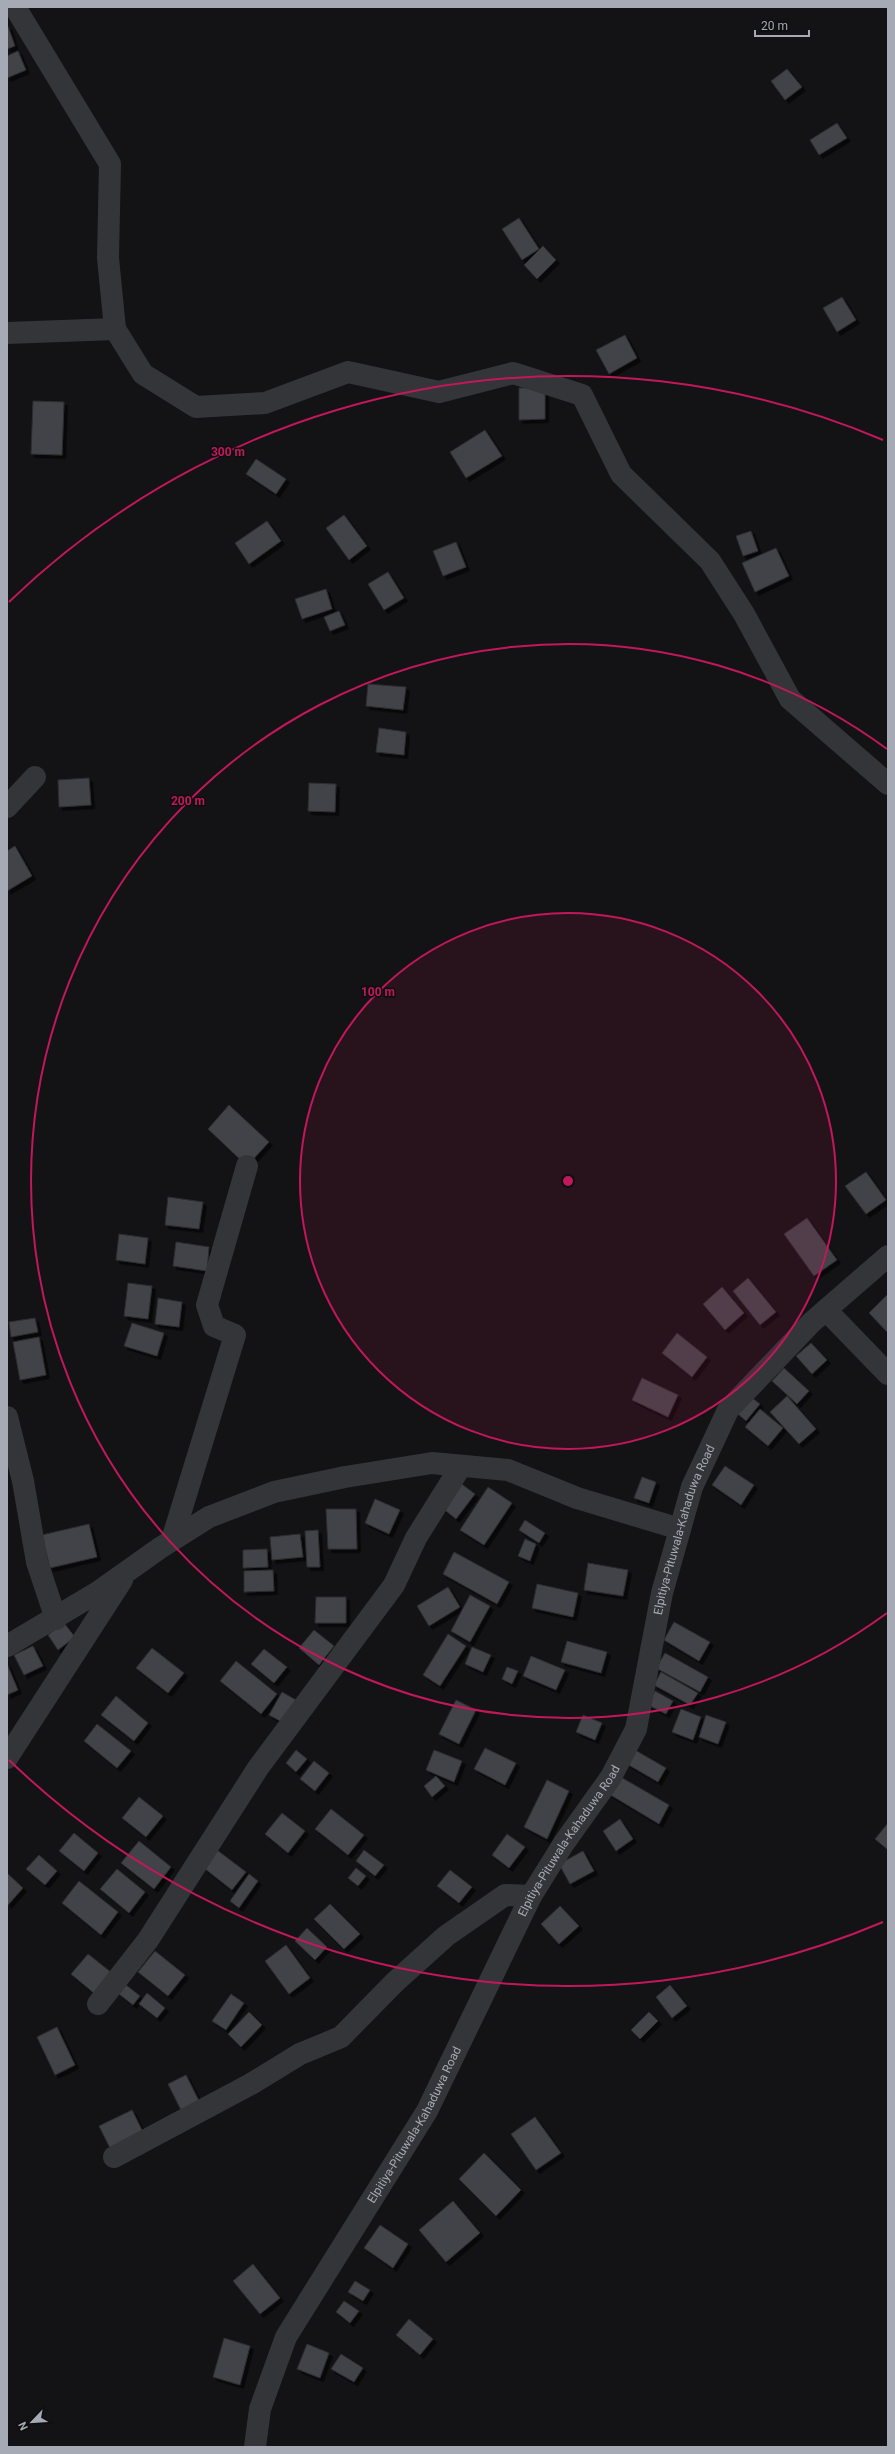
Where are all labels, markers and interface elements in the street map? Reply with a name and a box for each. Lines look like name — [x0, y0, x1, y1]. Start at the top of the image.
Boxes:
scale bar — [755, 12, 809, 38]
text: 20 m — [761, 19, 788, 33]
text: 300 m — [211, 445, 245, 459]
text: 200 m — [171, 794, 205, 808]
text: 100 m — [361, 985, 395, 999]
centre of rings — [561, 1174, 575, 1188]
street label: Elpitiya-Pituwala-Kahaduwa Road — [651, 1443, 718, 1616]
street label: Elpitiya-Pituwala-Kahaduwa Road — [515, 1763, 623, 1919]
street label: Elpitiya-Pituwala-Kahaduwa Road — [364, 2044, 464, 2206]
north arrow — [12, 2402, 52, 2442]
text: N — [16, 2420, 31, 2432]

